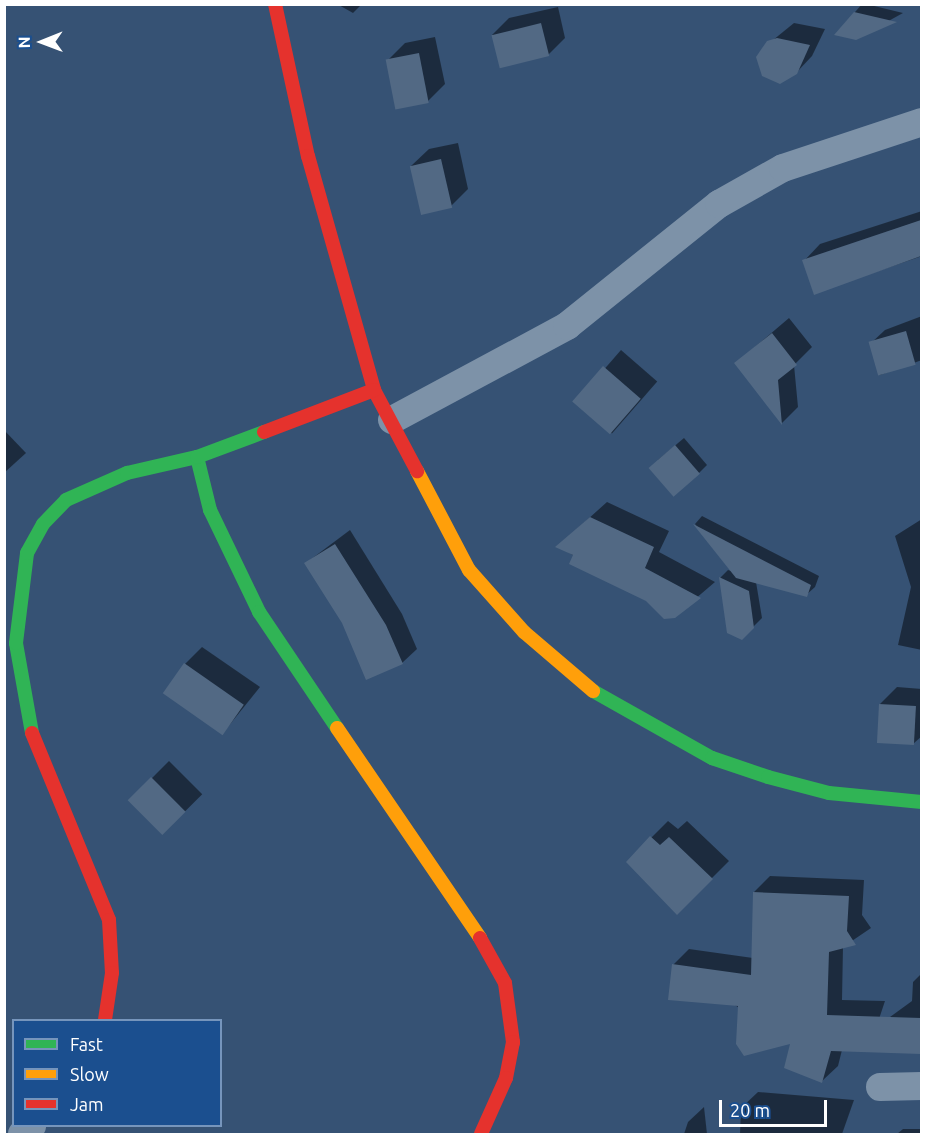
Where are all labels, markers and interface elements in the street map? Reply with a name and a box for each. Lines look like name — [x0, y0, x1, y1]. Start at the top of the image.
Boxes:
north arrow — [12, 12, 72, 72]
text: N — [15, 36, 33, 48]
legend — [12, 1019, 222, 1127]
text: Fast — [70, 1034, 103, 1054]
text: Slow — [70, 1064, 109, 1084]
scale bar — [722, 1088, 830, 1126]
text: Jam — [70, 1094, 104, 1114]
text: 20 m — [730, 1100, 770, 1120]

